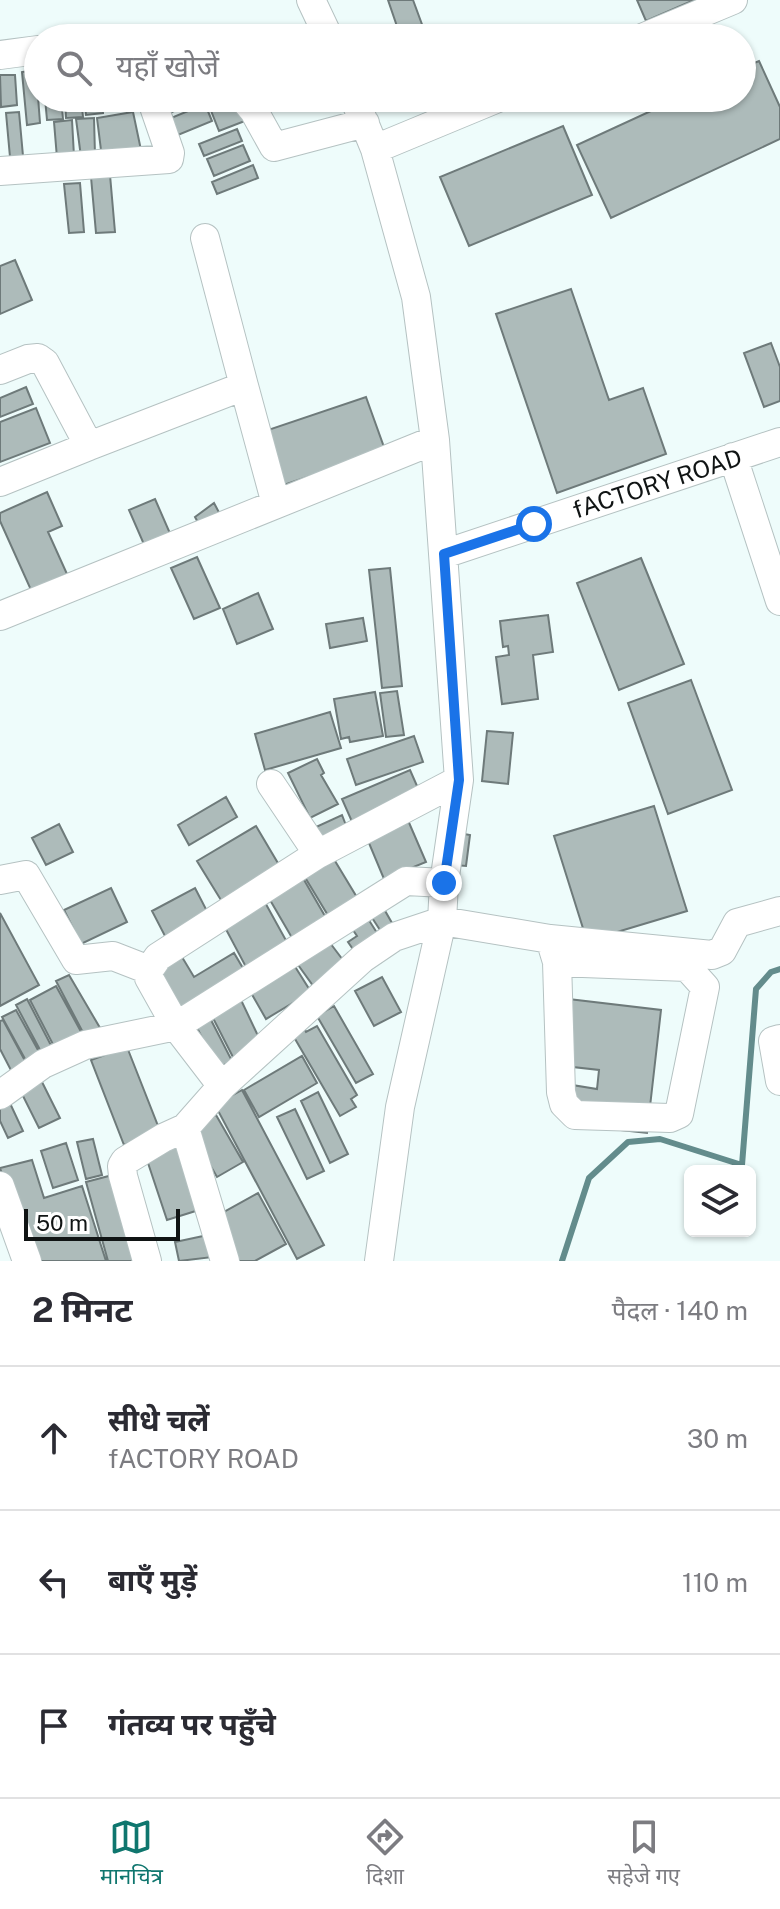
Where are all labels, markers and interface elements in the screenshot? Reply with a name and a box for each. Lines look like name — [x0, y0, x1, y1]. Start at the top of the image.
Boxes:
search box — [24, 24, 756, 112]
icon: search — [52, 46, 96, 90]
text: यहाँ खोजें — [116, 48, 219, 84]
street label: fACTORY ROAD — [569, 442, 745, 524]
route start — [516, 506, 552, 542]
route end — [426, 865, 462, 901]
map controls — [684, 1165, 756, 1237]
button: layers — [684, 1165, 756, 1237]
scale bar — [24, 1205, 180, 1241]
text: 50 m — [36, 1210, 88, 1236]
text: 2 मिनट — [32, 1290, 133, 1330]
text: पैदल · 140 m — [612, 1295, 748, 1326]
text: सीधे चलें — [108, 1402, 209, 1438]
icon: ahead — [32, 1416, 76, 1460]
text: 30 m — [687, 1423, 748, 1454]
text: fACTORY ROAD — [108, 1443, 299, 1474]
icon: left — [32, 1560, 76, 1604]
text: बाएँ मुड़ें — [108, 1562, 197, 1598]
text: 110 m — [682, 1567, 748, 1598]
icon: arrive — [32, 1704, 76, 1748]
text: गंतव्य पर पहुँचे — [108, 1706, 276, 1742]
tab: मानचित्र — [100, 1815, 163, 1893]
tab: दिशा — [363, 1815, 407, 1893]
tab: सहेजे गए — [607, 1815, 680, 1893]

